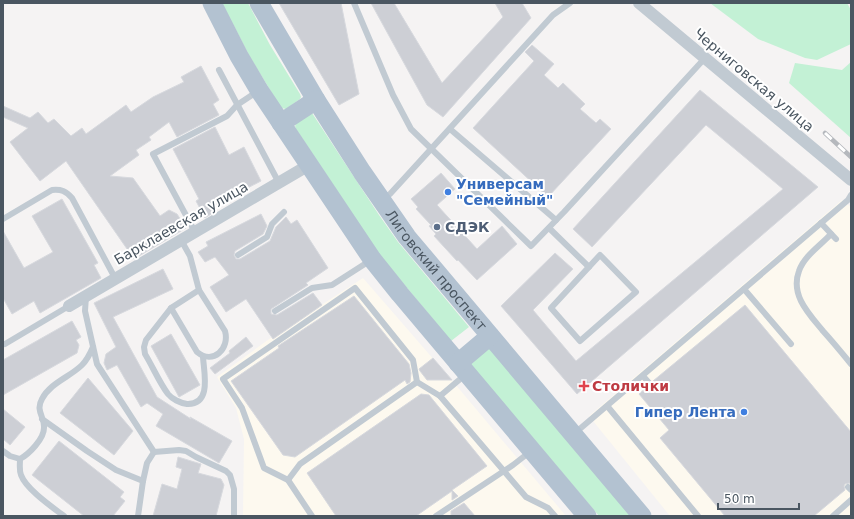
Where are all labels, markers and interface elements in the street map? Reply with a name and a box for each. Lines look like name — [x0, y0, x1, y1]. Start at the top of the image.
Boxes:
street label: Черниговская улица — [691, 25, 817, 135]
place label: Универсам "Семейный" — [456, 176, 553, 208]
street label: Барклаевская улица — [111, 178, 251, 268]
marker: Универсам "Семейный" — [443, 187, 453, 197]
street label: Лиговский проспект — [382, 206, 490, 334]
place label: СДЭК — [445, 219, 490, 235]
marker: СДЭК — [432, 222, 442, 232]
place label: Столички — [592, 378, 669, 394]
marker: Столички — [579, 381, 589, 391]
place label: Гипер Лента — [635, 404, 736, 420]
marker: Гипер Лента — [739, 407, 749, 417]
scale bar — [718, 485, 799, 511]
text: 50 m — [724, 492, 755, 506]

